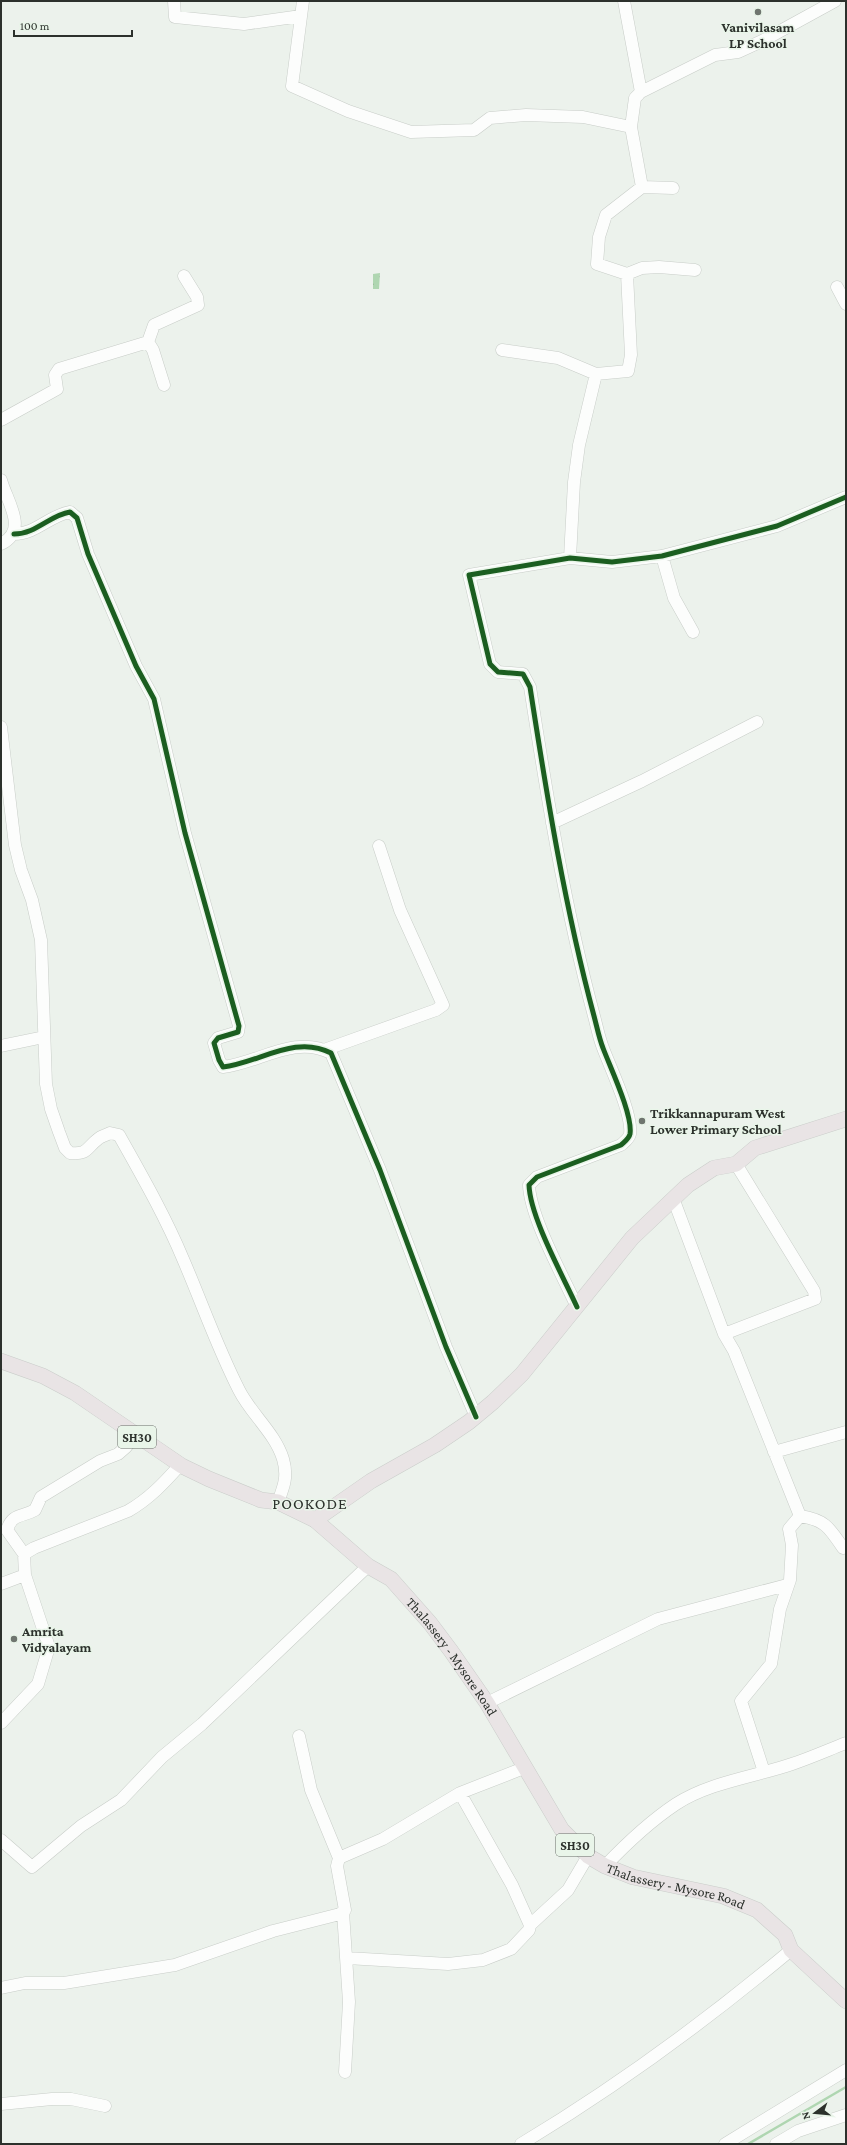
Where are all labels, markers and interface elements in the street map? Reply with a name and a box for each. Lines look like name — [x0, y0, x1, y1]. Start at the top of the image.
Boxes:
marker: Vanivilasam LP School — [753, 7, 763, 17]
scale bar — [14, 12, 132, 38]
text: 100 m — [20, 19, 50, 33]
place label: Vanivilasam LP School — [721, 19, 795, 51]
place label: Trikkannapuram West Lower Primary School — [650, 1105, 786, 1137]
marker: Trikkannapuram West Lower Primary School — [637, 1116, 647, 1126]
road number: SH30 — [118, 1426, 156, 1448]
district label: POOKODE — [272, 1495, 348, 1512]
street label: Thalassery - Mysore Road — [403, 1594, 501, 1719]
place label: Amrita Vidyalayam — [21, 1623, 92, 1655]
marker: Amrita Vidyalayam — [9, 1634, 19, 1644]
road number: SH30 — [556, 1834, 594, 1856]
street label: Thalassery - Mysore Road — [604, 1859, 748, 1912]
north arrow — [795, 2093, 835, 2133]
text: N — [798, 2110, 812, 2121]

